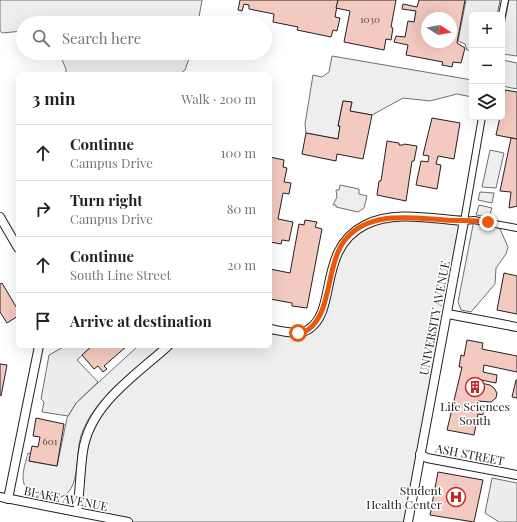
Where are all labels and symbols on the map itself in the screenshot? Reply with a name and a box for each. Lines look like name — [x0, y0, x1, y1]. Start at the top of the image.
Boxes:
house number: 1030 — [360, 12, 380, 26]
north arrow — [421, 12, 457, 48]
route end — [479, 213, 497, 231]
street label: UNIVERSITY AVENUE — [415, 259, 453, 377]
route start — [289, 324, 307, 342]
building icon: Life Sciences South — [464, 376, 486, 398]
place label: Life Sciences South — [440, 398, 510, 428]
house number: 601 — [43, 434, 58, 448]
street label: ASH STREET — [433, 439, 506, 469]
street label: BLAKE AVENUE — [23, 482, 109, 514]
place label: Student Health Center — [366, 482, 443, 512]
hospital icon: Student Health Center — [445, 486, 467, 508]

